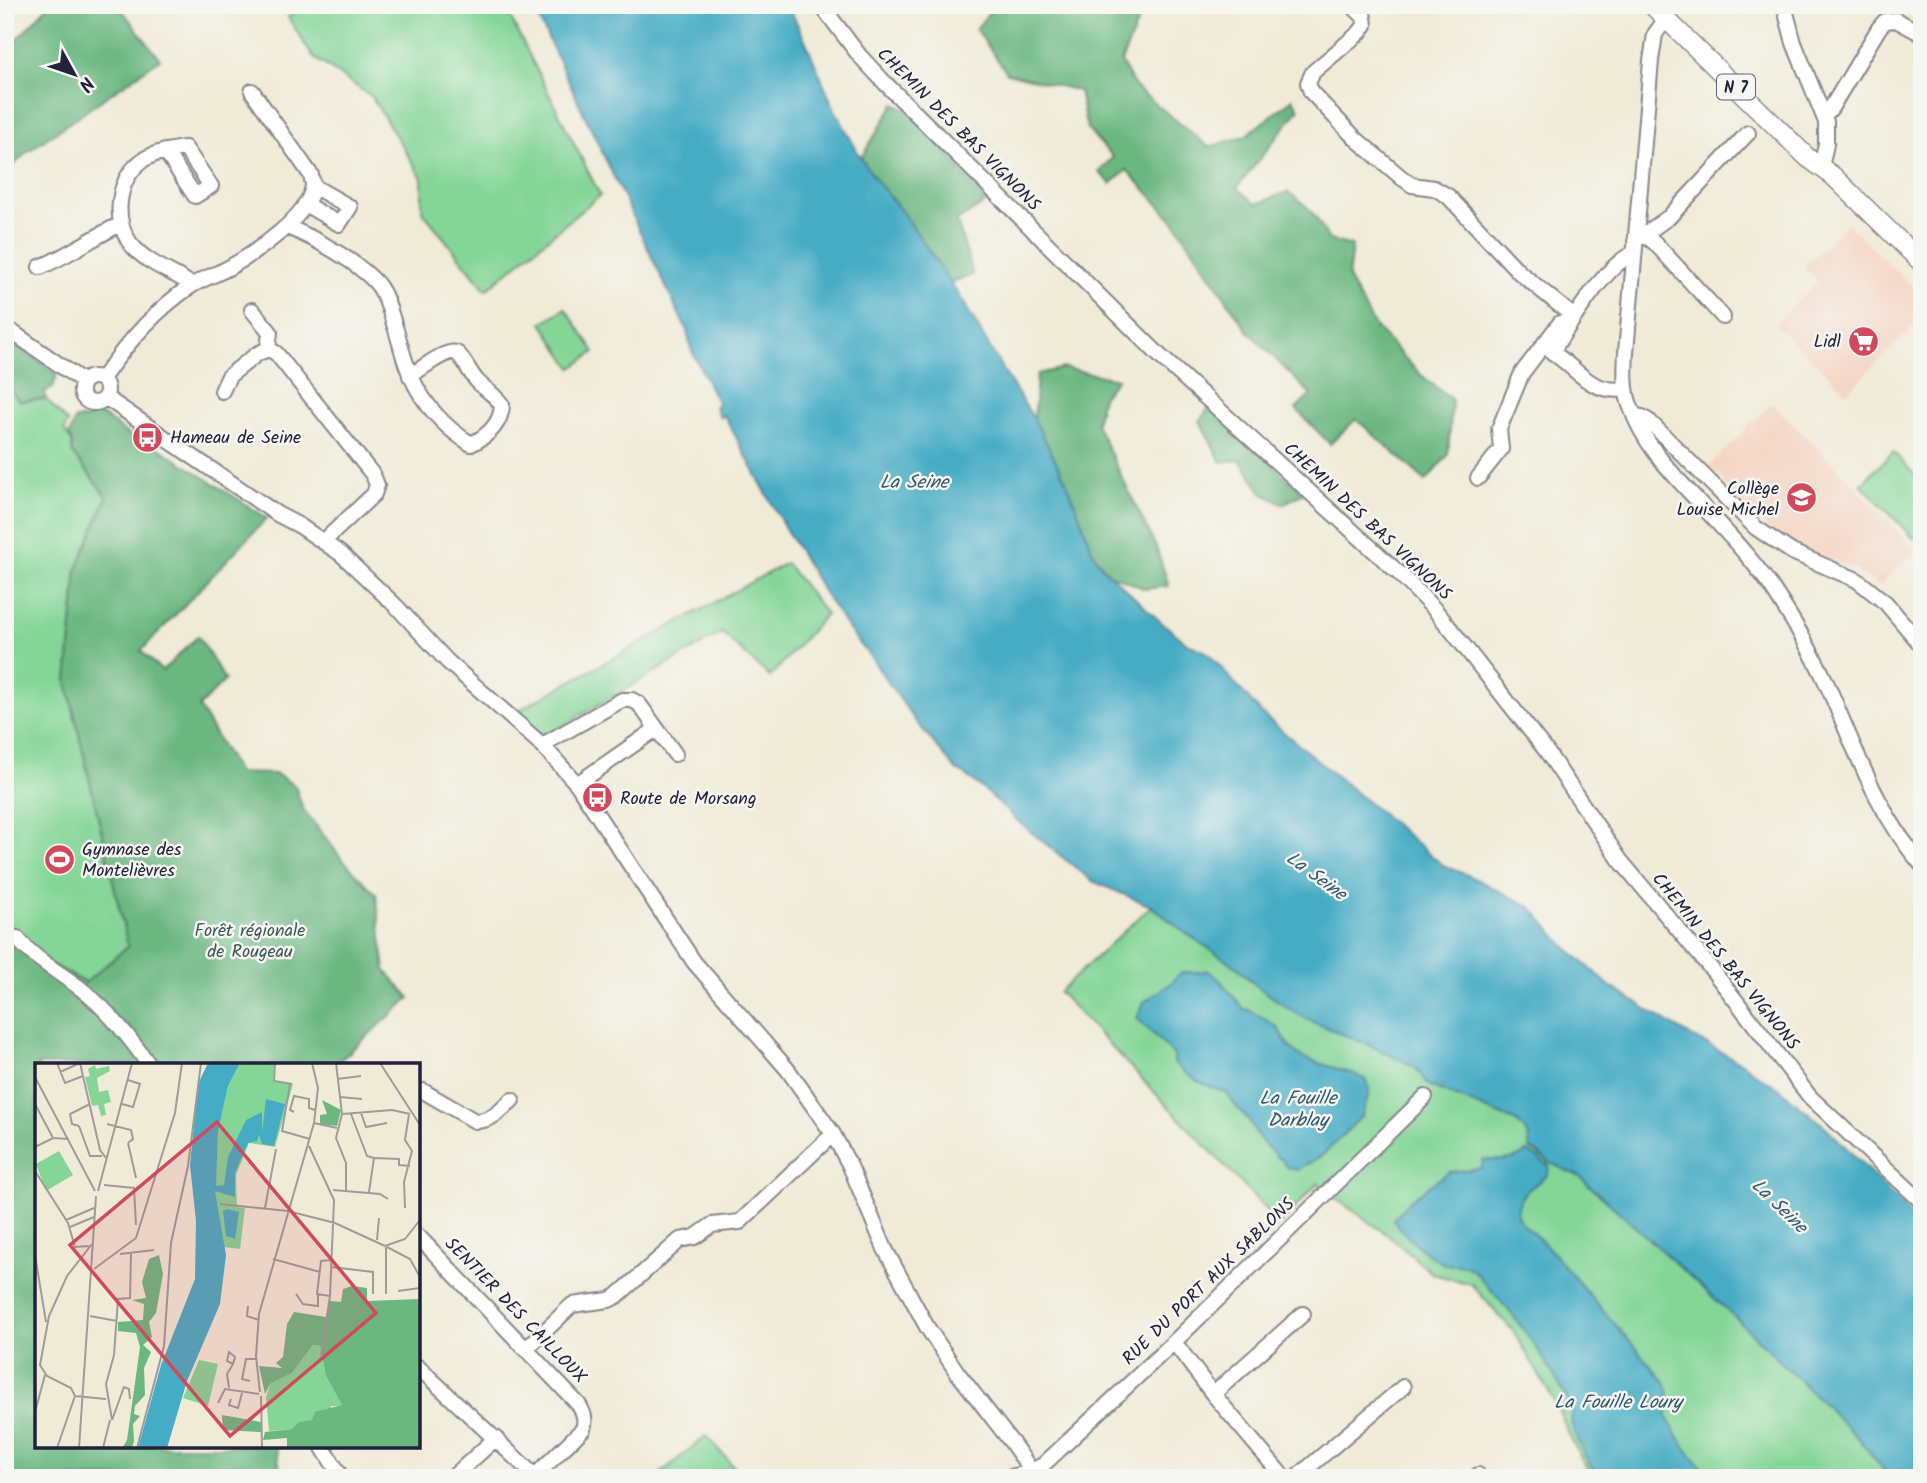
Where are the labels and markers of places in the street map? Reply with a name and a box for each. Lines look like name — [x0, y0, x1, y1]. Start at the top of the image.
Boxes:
supermarket icon: Lidl — [1847, 324, 1881, 358]
place label: Lidl — [1813, 328, 1842, 357]
bus stop icon: Hameau de Seine — [130, 420, 164, 454]
place label: Hameau de Seine — [170, 424, 301, 453]
place label: Collège Louise Michel — [1676, 475, 1780, 525]
school or university icon: Collège Louise Michel — [1785, 481, 1819, 515]
bus stop icon: Route de Morsang — [580, 781, 614, 815]
place label: Route de Morsang — [620, 785, 756, 814]
place label: Gymnase des Montelièvres — [82, 836, 182, 886]
sports icon: Gymnase des Montelièvres — [42, 842, 76, 876]

